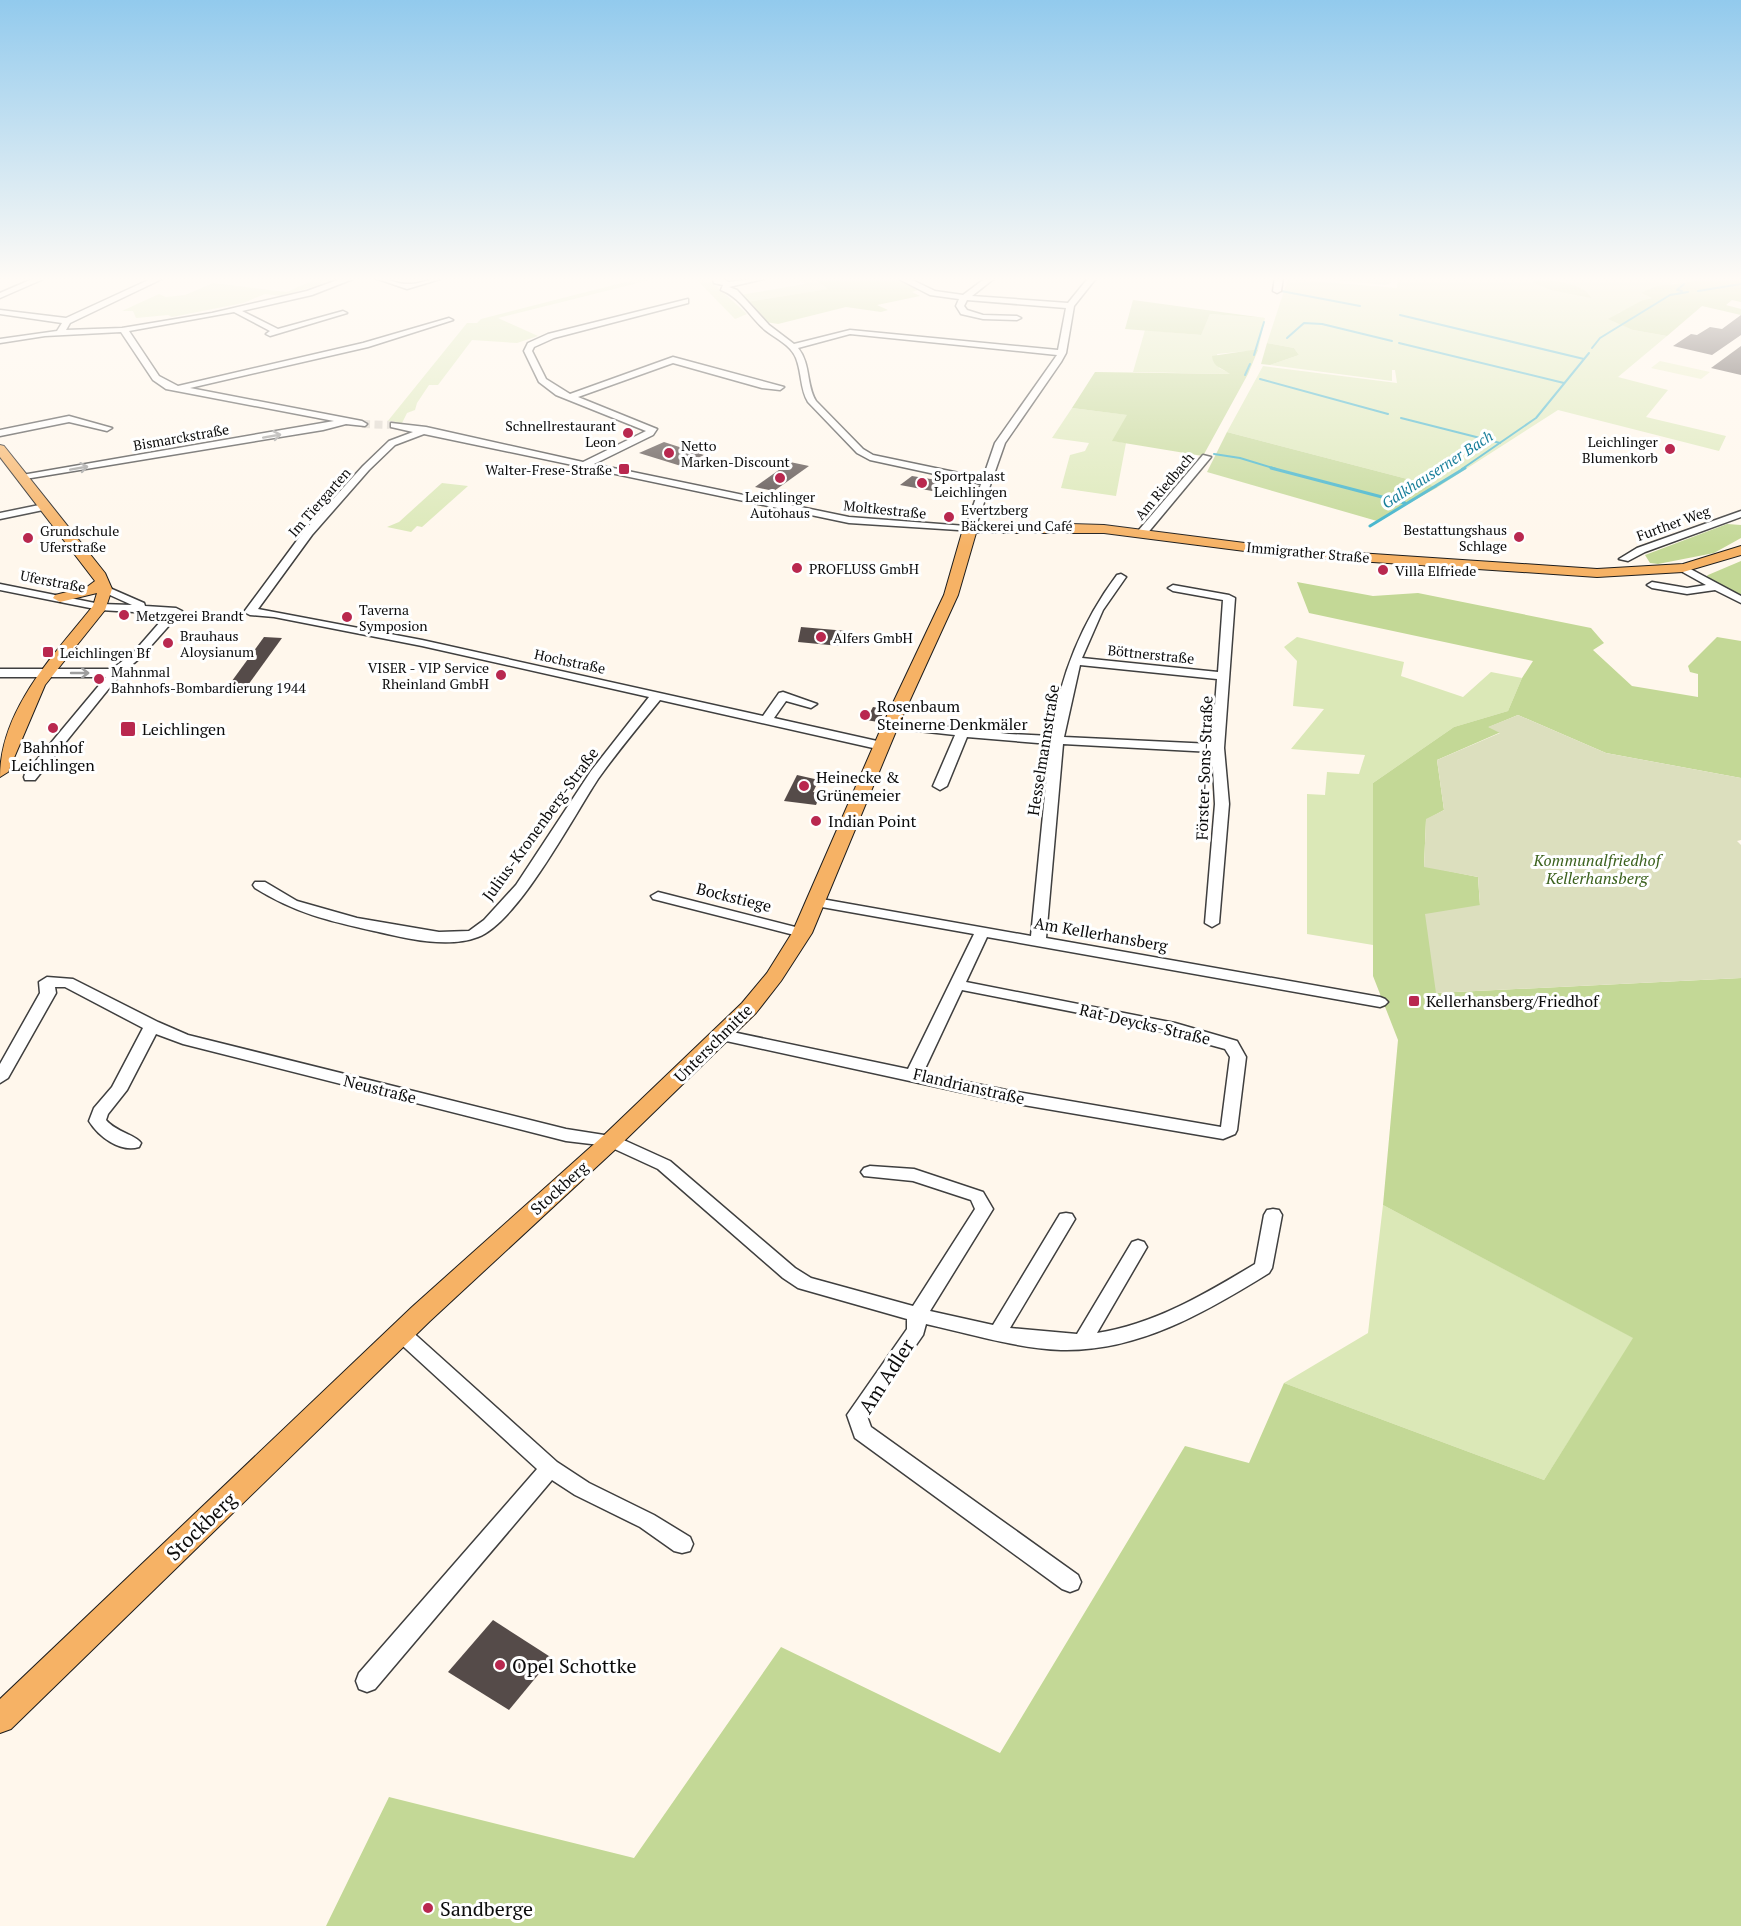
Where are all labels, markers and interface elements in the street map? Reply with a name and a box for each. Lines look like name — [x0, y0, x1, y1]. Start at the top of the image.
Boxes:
place label: Schnellrestaurant Leon — [505, 416, 617, 451]
street label: Bismarckstraße — [132, 419, 230, 455]
marker: Schnellrestaurant Leon — [621, 426, 635, 440]
water label: Galkhauserner Bach — [1377, 426, 1497, 512]
one-way arrow — [261, 430, 281, 441]
place label: Leichlinger Blumenkorb — [1582, 432, 1659, 467]
place label: Netto Marken-Discount — [681, 436, 791, 471]
marker: Leichlinger Blumenkorb — [1663, 442, 1677, 456]
marker: Netto Marken-Discount — [662, 446, 676, 460]
street label: Am Riedbach — [1130, 448, 1198, 524]
place label: Walter-Frese-Straße — [485, 460, 612, 479]
one-way arrow — [69, 462, 89, 473]
marker: Walter-Frese-Straße — [617, 462, 631, 476]
street label: Im Tiergarten — [284, 463, 355, 541]
place label: Sportpalast Leichlingen — [934, 466, 1008, 501]
marker: Leichlinger Autohaus — [773, 471, 787, 485]
marker: Sportpalast Leichlingen — [915, 476, 929, 490]
place label: Leichlinger Autohaus — [745, 487, 816, 522]
street label: Moltkestraße — [843, 495, 927, 523]
place label: Evertzberg Bäckerei und Café — [961, 500, 1073, 535]
street label: Further Weg — [1634, 501, 1713, 545]
marker: Evertzberg Bäckerei und Café — [942, 510, 956, 524]
place label: Bestattungshaus Schlage — [1403, 520, 1507, 555]
place label: Grundschule Uferstraße — [40, 521, 119, 556]
marker: Bestattungshaus Schlage — [1512, 530, 1526, 544]
marker: Grundschule Uferstraße — [21, 531, 35, 545]
street label: Immigrather Straße — [1246, 537, 1370, 567]
place label: PROFLUSS GmbH — [809, 559, 919, 578]
marker: PROFLUSS GmbH — [790, 561, 804, 575]
place label: Villa Elfriede — [1395, 561, 1476, 580]
marker: Villa Elfriede — [1376, 563, 1390, 577]
street label: Uferstraße — [19, 565, 87, 597]
place label: Taverna Symposion — [359, 600, 428, 635]
place label: Metzgerei Brandt — [136, 606, 245, 625]
marker: Metzgerei Brandt — [117, 608, 131, 622]
marker: Taverna Symposion — [340, 610, 354, 624]
place label: Brauhaus Aloysianum — [180, 626, 254, 661]
place label: Alfers GmbH — [833, 628, 913, 647]
marker: Alfers GmbH — [814, 630, 828, 644]
marker: Brauhaus Aloysianum — [161, 636, 175, 650]
street label: Böttnerstraße — [1107, 640, 1195, 668]
place label: Leichlingen Bf — [60, 643, 151, 662]
street label: Hochstraße — [533, 644, 607, 678]
marker: Leichlingen Bf — [41, 645, 55, 659]
place label: VISER - VIP Service Rheinland GmbH — [368, 658, 489, 693]
place label: Mahnmal Bahnhofs-Bombardierung 1944 — [111, 662, 306, 697]
one-way arrow — [70, 667, 90, 679]
marker: VISER - VIP Service Rheinland GmbH — [494, 668, 508, 682]
marker: Mahnmal Bahnhofs-Bombardierung 1944 — [92, 672, 106, 686]
street label: Hesselmannstraße — [1022, 683, 1064, 817]
place label: Rosenbaum Steinerne Denkmäler — [877, 695, 1028, 735]
street label: Förster-Sons-Straße — [1190, 695, 1218, 841]
marker: Rosenbaum Steinerne Denkmäler — [858, 708, 872, 722]
place label: Leichlingen — [142, 718, 226, 740]
marker: Leichlingen — [119, 720, 137, 738]
marker: Bahnhof Leichlingen — [46, 721, 60, 735]
place label: Bahnhof Leichlingen — [11, 736, 95, 776]
street label: Julius-Kronenberg-Straße — [477, 743, 603, 905]
place label: Heinecke & Grünemeier — [816, 766, 902, 806]
marker: Heinecke & Grünemeier — [797, 779, 811, 793]
place label: Indian Point — [828, 810, 917, 832]
marker: Indian Point — [809, 814, 823, 828]
park label: Kommunalfriedhof Kellerhansberg — [1533, 849, 1664, 889]
street label: Bockstiege — [694, 877, 774, 917]
street label: Am Kellerhansberg — [1032, 911, 1170, 957]
place label: Kellerhansberg/Friedhof — [1426, 990, 1600, 1012]
marker: Kellerhansberg/Friedhof — [1407, 994, 1421, 1008]
street label: Rat-Deycks-Straße — [1077, 998, 1213, 1050]
street label: Unterschmitte — [669, 999, 757, 1087]
street label: Flandrianstraße — [911, 1062, 1027, 1110]
street label: Neustraße — [341, 1069, 419, 1109]
street label: Stockberg — [525, 1156, 593, 1220]
street label: Am Adler — [852, 1333, 920, 1419]
street label: Stockberg — [160, 1485, 242, 1566]
place label: Opel Schottke — [512, 1652, 637, 1679]
marker: Opel Schottke — [493, 1658, 507, 1672]
place label: Sandberge — [440, 1895, 533, 1922]
marker: Sandberge — [421, 1901, 435, 1915]

